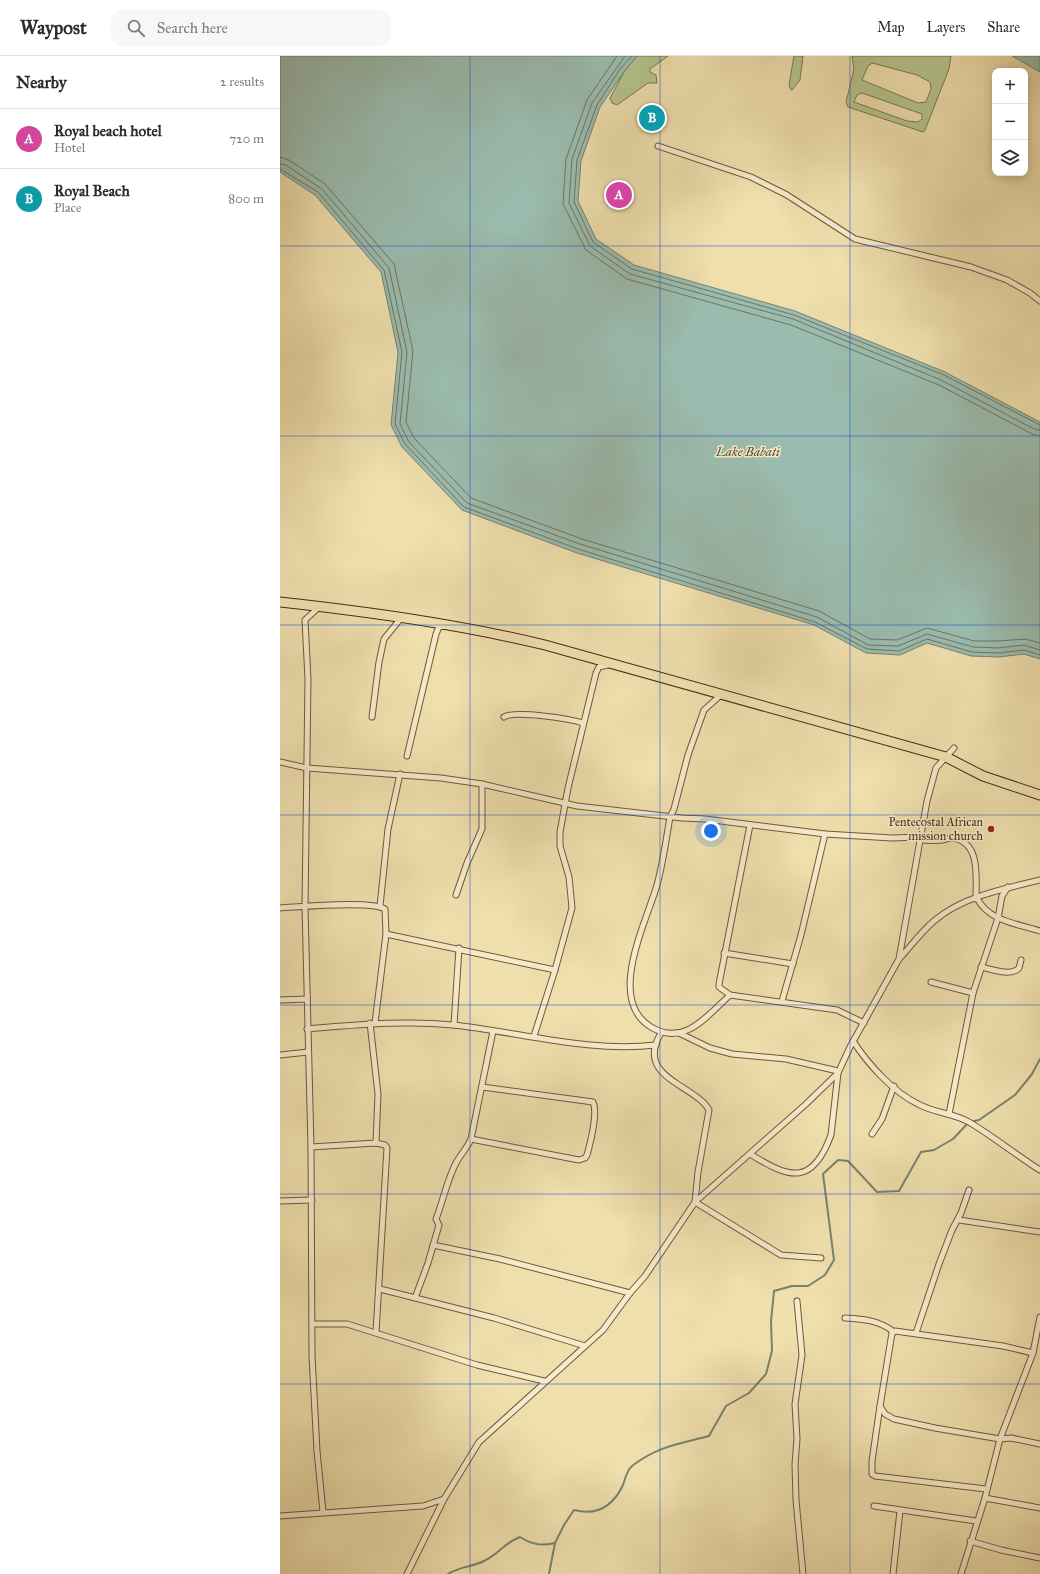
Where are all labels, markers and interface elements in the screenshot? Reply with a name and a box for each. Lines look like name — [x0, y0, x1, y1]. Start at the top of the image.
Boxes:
search box — [111, 10, 391, 46]
text: Waypost — [20, 16, 87, 39]
icon: search — [125, 17, 147, 39]
text: Search here — [157, 19, 228, 37]
text: Map — [877, 19, 905, 36]
text: Layers — [927, 19, 965, 36]
text: Share — [987, 19, 1020, 36]
map controls — [992, 68, 1028, 176]
button: + — [992, 68, 1028, 104]
text: Nearby — [16, 72, 67, 93]
text: 2 results — [220, 74, 264, 90]
pin: B — [639, 103, 665, 133]
button: − — [992, 104, 1028, 140]
text: Royal beach hotel — [54, 122, 162, 140]
text: A — [25, 131, 33, 147]
text: 720 m — [229, 131, 264, 147]
text: Hotel — [54, 140, 85, 156]
button: layers — [992, 140, 1028, 176]
pin: A — [606, 180, 632, 210]
text: Royal Beach — [54, 182, 130, 200]
text: B — [25, 191, 33, 207]
text: 800 m — [228, 191, 264, 207]
text: Place — [54, 200, 81, 216]
water label: Lake Babati — [715, 444, 780, 460]
place label: Pentecostal African mission church — [889, 815, 983, 843]
your location — [701, 821, 721, 841]
marker: Pentecostal African mission church — [986, 824, 996, 834]

